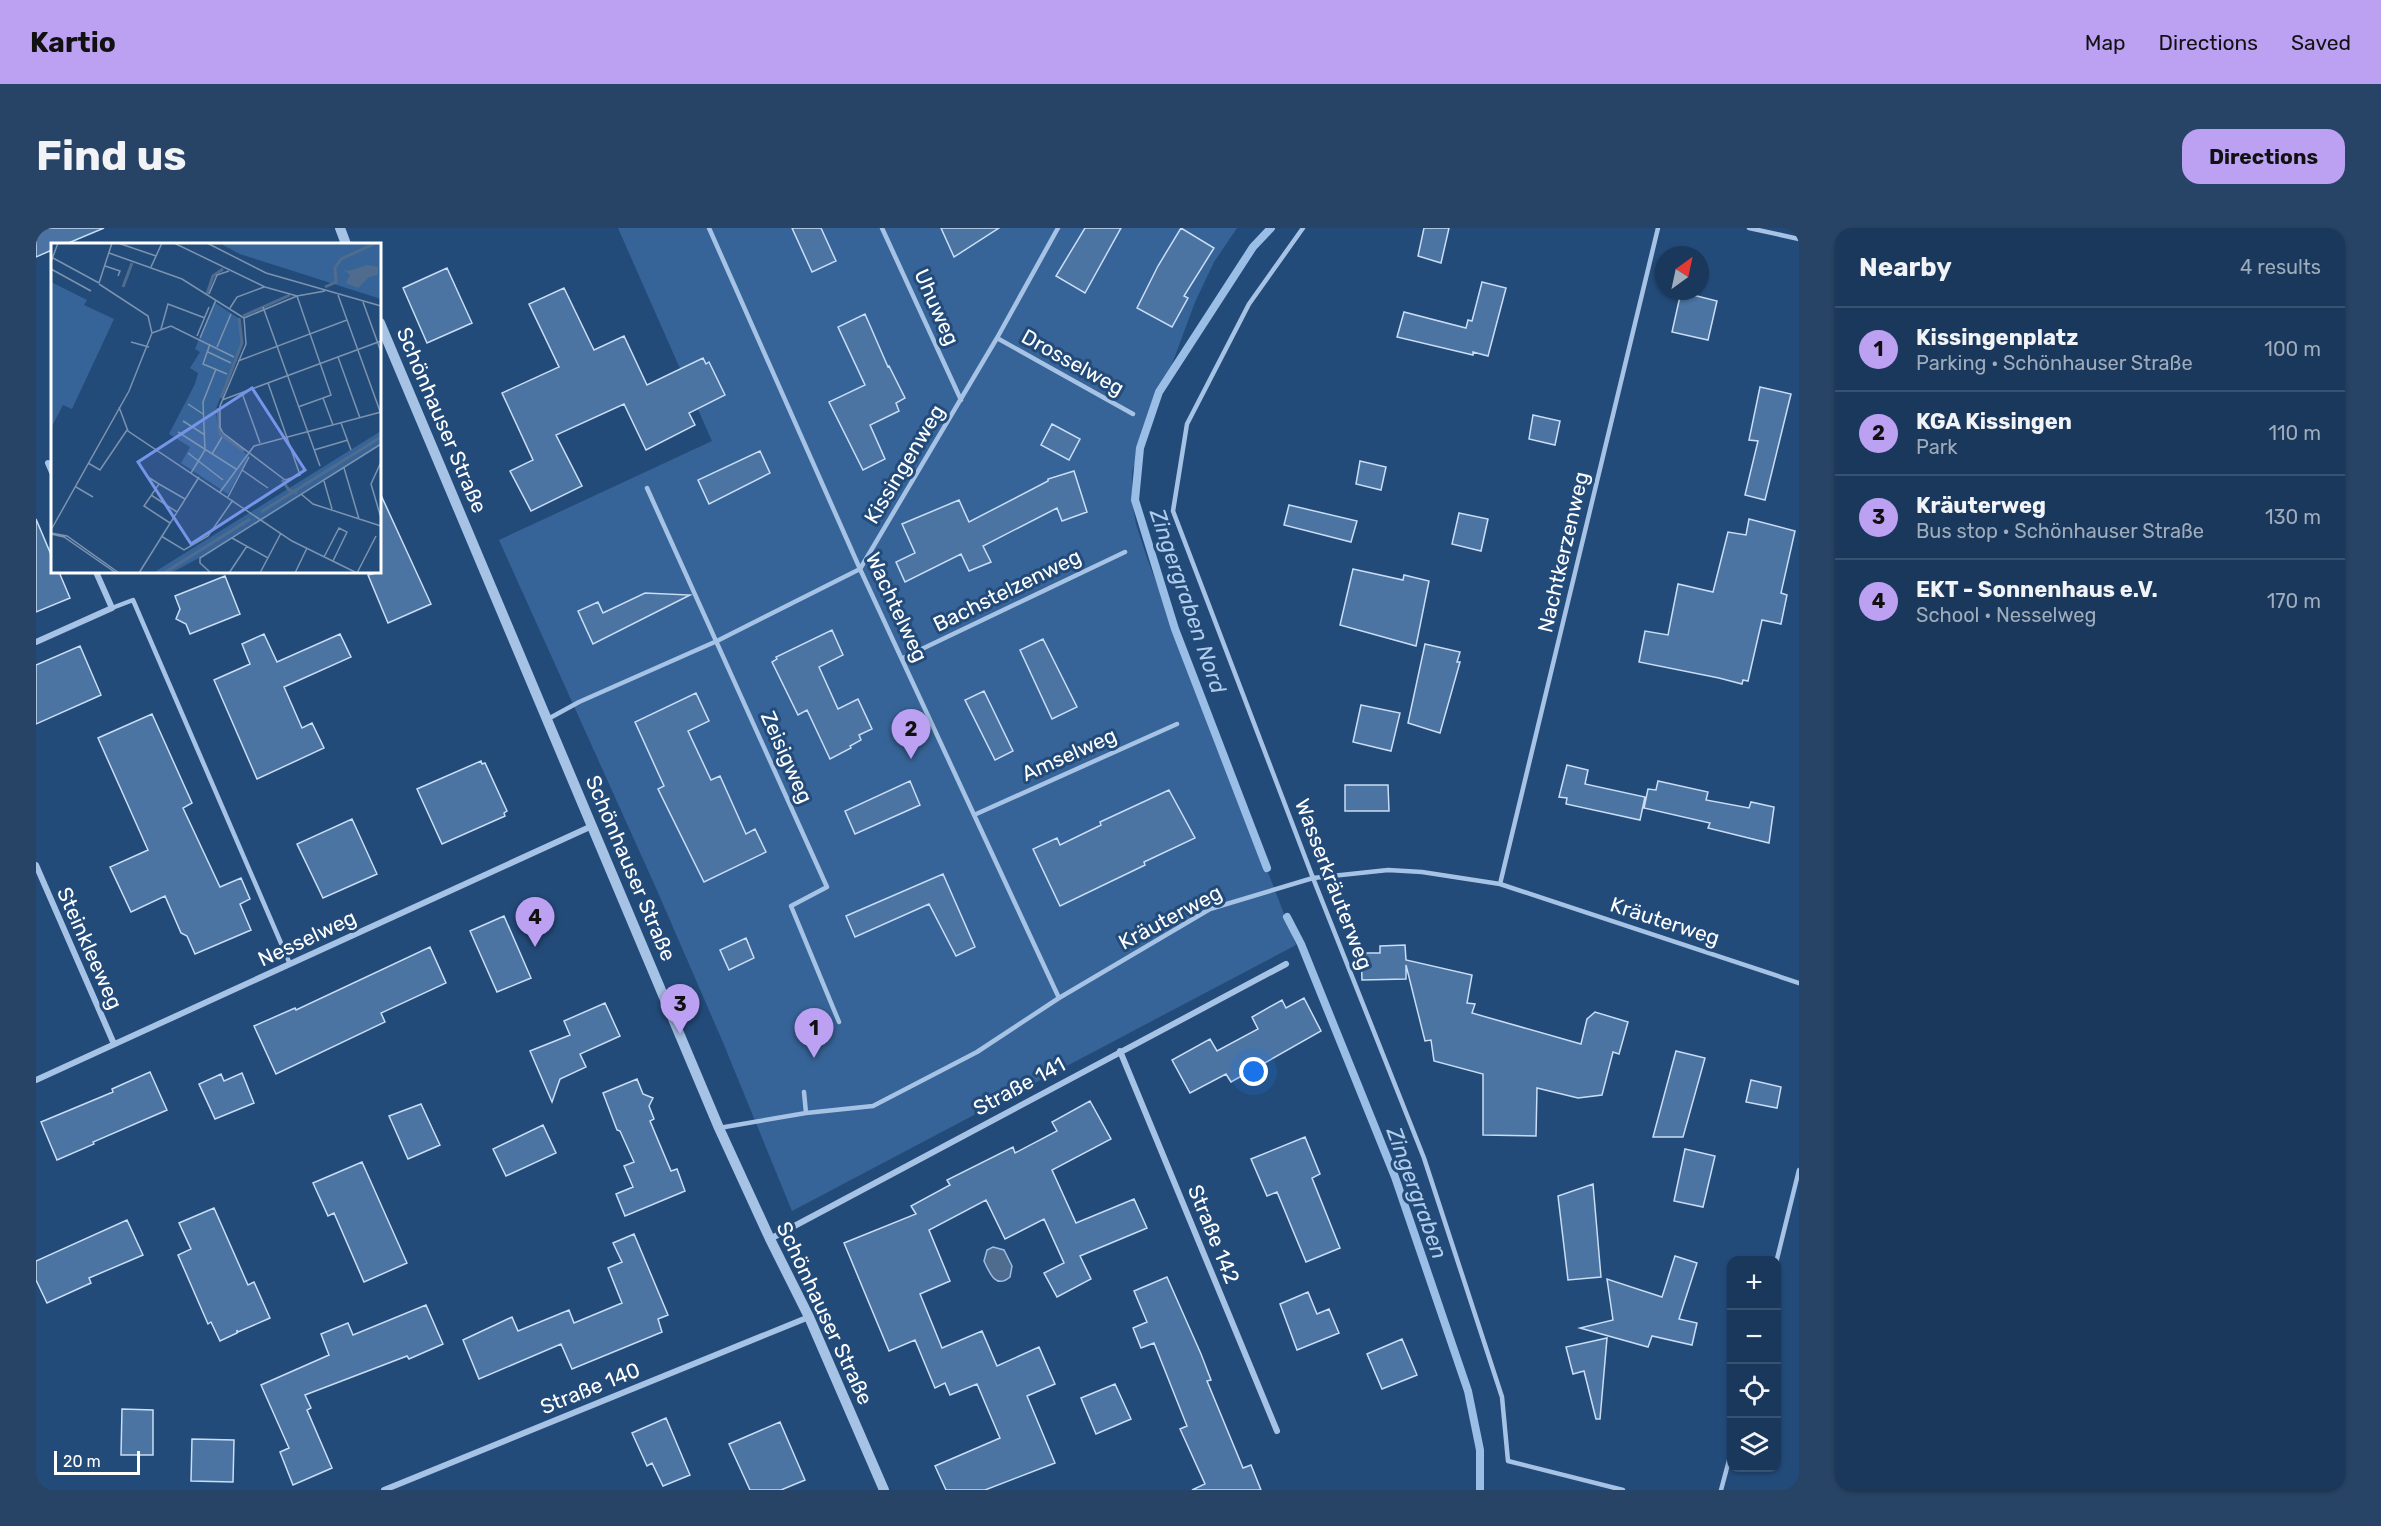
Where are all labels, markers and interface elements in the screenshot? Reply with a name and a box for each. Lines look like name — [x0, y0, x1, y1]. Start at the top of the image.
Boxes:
text: Kartio — [30, 26, 116, 59]
text: Map — [2085, 30, 2126, 55]
text: Directions — [2159, 30, 2258, 55]
text: Saved — [2291, 30, 2351, 55]
button: Directions — [2182, 129, 2345, 184]
text: Find us — [36, 131, 187, 181]
inset map — [51, 243, 381, 573]
north arrow — [1655, 246, 1709, 300]
text: Nearby — [1859, 252, 1952, 283]
text: 4 results — [2240, 255, 2321, 279]
street label: Uhuweg — [909, 265, 965, 349]
street label: Schönhauser Straße — [392, 323, 492, 517]
street label: Drosselweg — [1017, 324, 1129, 400]
text: Kissingenplatz — [1916, 324, 2078, 351]
text: 1 — [1874, 337, 1883, 361]
text: 100 m — [2264, 337, 2321, 361]
text: Parking · Schönhauser Straße — [1916, 351, 2193, 375]
street label: Kissingenweg — [859, 400, 949, 528]
text: KGA Kissingen — [1916, 408, 2072, 435]
text: 2 — [1872, 421, 1885, 445]
text: 110 m — [2269, 421, 2321, 445]
text: Park — [1916, 435, 1958, 459]
street label: Nachtkerzenweg — [1532, 469, 1594, 635]
text: Kräuterweg — [1916, 492, 2046, 519]
water label: Zingergraben Nord — [1143, 504, 1233, 698]
text: 3 — [1872, 505, 1885, 529]
text: 130 m — [2265, 505, 2321, 529]
text: Bus stop · Schönhauser Straße — [1916, 519, 2204, 543]
street label: Bachstelzenweg — [929, 543, 1085, 637]
street label: Wachtelweg — [861, 548, 933, 666]
text: EKT - Sonnenhaus e.V. — [1916, 576, 2158, 603]
text: 4 — [1872, 589, 1885, 613]
text: 170 m — [2267, 589, 2321, 613]
text: School · Nesselweg — [1916, 603, 2096, 627]
street label: Zeisigweg — [756, 707, 818, 807]
pin: 2 — [892, 710, 930, 759]
street label: Amselweg — [1018, 722, 1120, 786]
street label: Schönhauser Straße — [581, 771, 681, 965]
street label: Wasserkräuterweg — [1290, 795, 1378, 973]
street label: Kräuterweg — [1114, 879, 1226, 955]
street label: Steinkleeweg — [52, 883, 128, 1013]
street label: Kräuterweg — [1607, 892, 1723, 950]
pin: 4 — [516, 898, 554, 947]
street label: Nesselweg — [254, 904, 360, 972]
pin: 3 — [660, 984, 700, 1034]
pin: 1 — [794, 1008, 834, 1058]
street label: Straße 141 — [969, 1051, 1069, 1121]
your location — [1239, 1057, 1268, 1086]
water label: Zingergraben — [1380, 1122, 1453, 1263]
street label: Straße 142 — [1183, 1181, 1245, 1287]
street label: Schönhauser Straße — [772, 1217, 878, 1409]
map controls — [1727, 1256, 1781, 1472]
button: + — [1727, 1256, 1781, 1310]
button: − — [1727, 1310, 1781, 1364]
street label: Straße 140 — [536, 1357, 644, 1419]
button: locate — [1727, 1364, 1781, 1418]
button: layers — [1727, 1418, 1781, 1472]
scale bar — [54, 1448, 140, 1476]
text: 20 m — [63, 1452, 101, 1471]

